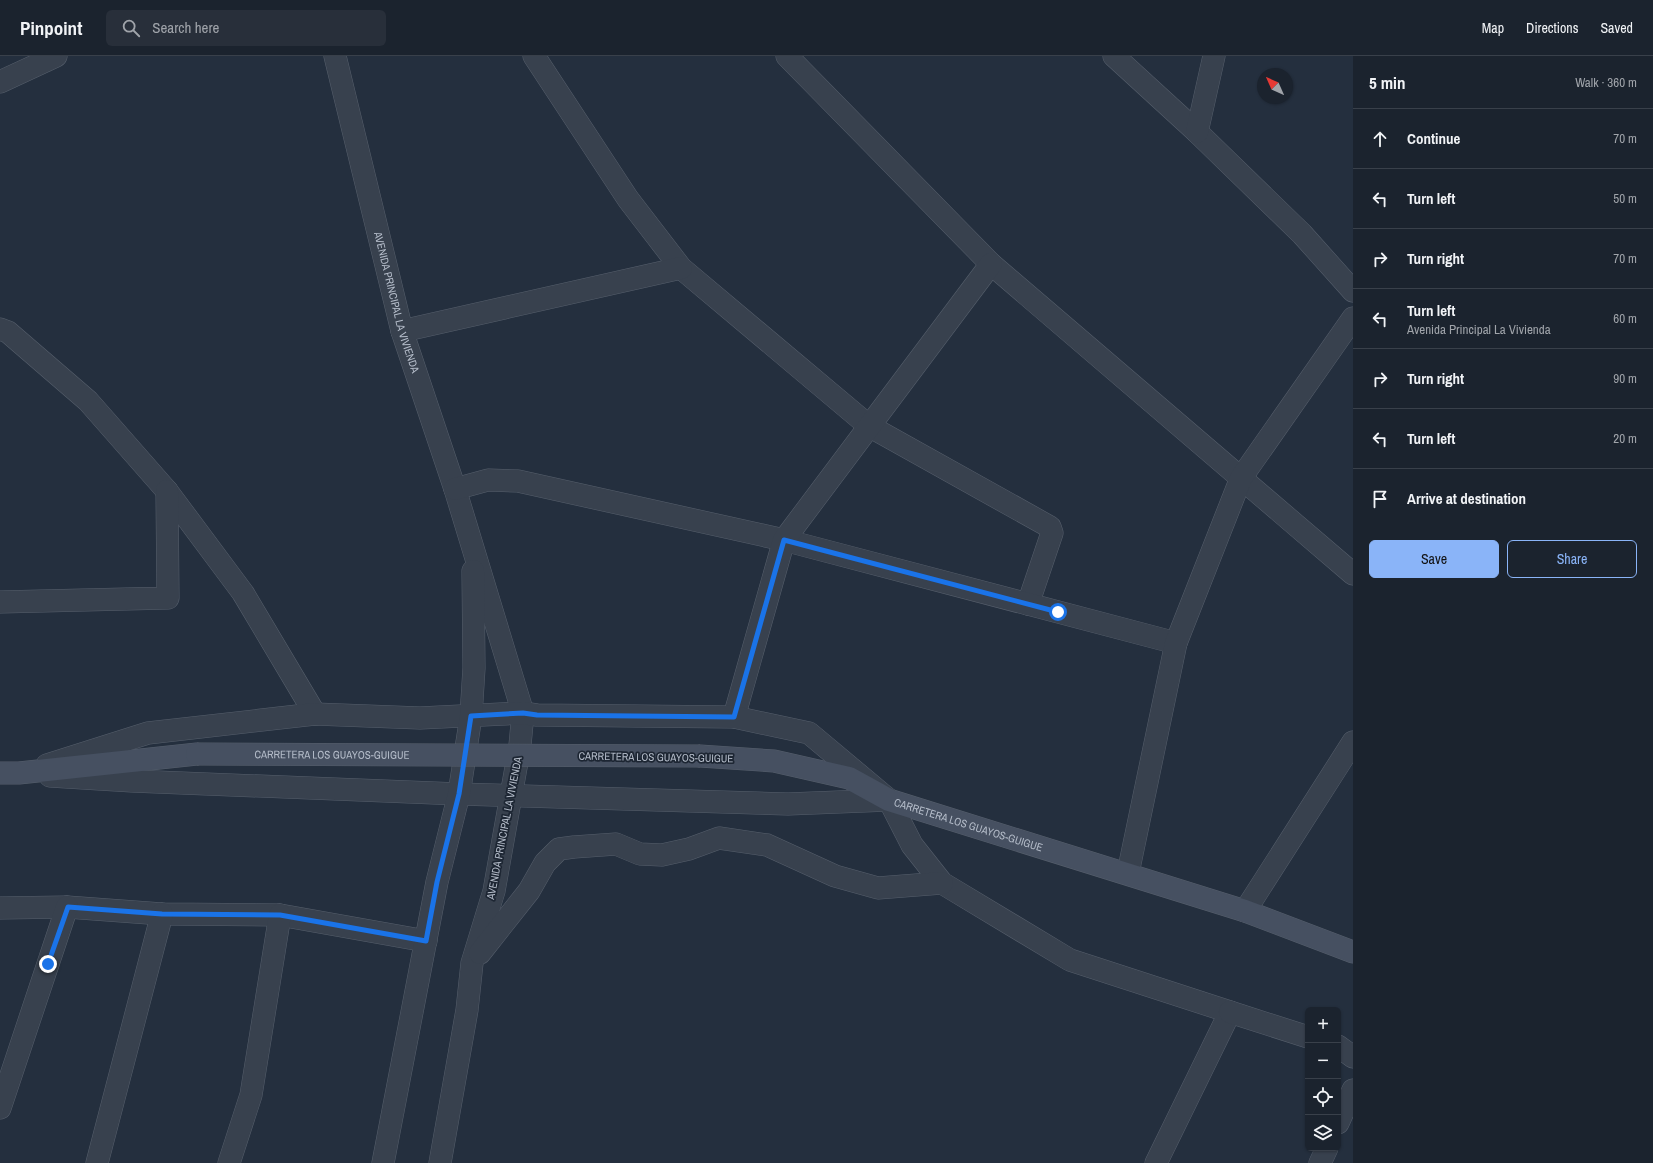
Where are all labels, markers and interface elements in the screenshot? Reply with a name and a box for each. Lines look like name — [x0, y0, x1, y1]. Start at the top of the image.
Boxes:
search box — [106, 10, 386, 46]
text: Pinpoint — [20, 15, 82, 41]
icon: search — [120, 17, 142, 39]
text: Search here — [152, 17, 219, 38]
text: Map — [1482, 19, 1504, 37]
text: Directions — [1526, 19, 1578, 37]
text: Saved — [1600, 19, 1633, 37]
north arrow — [1257, 68, 1293, 104]
text: 5 min — [1369, 71, 1405, 94]
text: Walk · 360 m — [1575, 74, 1637, 91]
icon: ahead — [1369, 128, 1391, 150]
text: Continue — [1407, 128, 1460, 149]
text: 70 m — [1613, 130, 1637, 147]
icon: left — [1369, 188, 1391, 210]
text: Turn left — [1407, 188, 1455, 209]
text: 50 m — [1613, 190, 1637, 207]
street label: AVENIDA PRINCIPAL LA VIVIENDA — [371, 229, 423, 376]
icon: right — [1369, 248, 1391, 270]
text: Turn right — [1407, 248, 1464, 269]
text: 70 m — [1613, 250, 1637, 267]
text: Turn left — [1407, 300, 1455, 321]
icon: left — [1369, 308, 1391, 330]
text: 60 m — [1613, 310, 1637, 327]
text: Avenida Principal La Vivienda — [1407, 321, 1551, 338]
icon: right — [1369, 368, 1391, 390]
text: Turn right — [1407, 368, 1464, 389]
text: 90 m — [1613, 370, 1637, 387]
icon: left — [1369, 428, 1391, 450]
text: Turn left — [1407, 428, 1455, 449]
text: 20 m — [1613, 430, 1637, 447]
icon: arrive — [1369, 488, 1391, 510]
text: Arrive at destination — [1407, 488, 1526, 509]
button: Save — [1369, 540, 1499, 578]
button: Share — [1507, 540, 1637, 578]
route start — [1049, 603, 1067, 621]
street label: CARRETERA LOS GUAYOS-GUIGUE — [254, 747, 410, 762]
street label: CARRETERA LOS GUAYOS-GUIGUE — [579, 749, 733, 765]
street label: AVENIDA PRINCIPAL LA VIVIENDA — [483, 754, 525, 902]
street label: CARRETERA LOS GUAYOS-GUIGUE — [892, 795, 1045, 855]
route end — [39, 955, 57, 973]
map controls — [1305, 1007, 1341, 1151]
button: + — [1305, 1007, 1341, 1043]
button: − — [1305, 1043, 1341, 1079]
button: locate — [1305, 1079, 1341, 1115]
button: layers — [1305, 1115, 1341, 1151]

